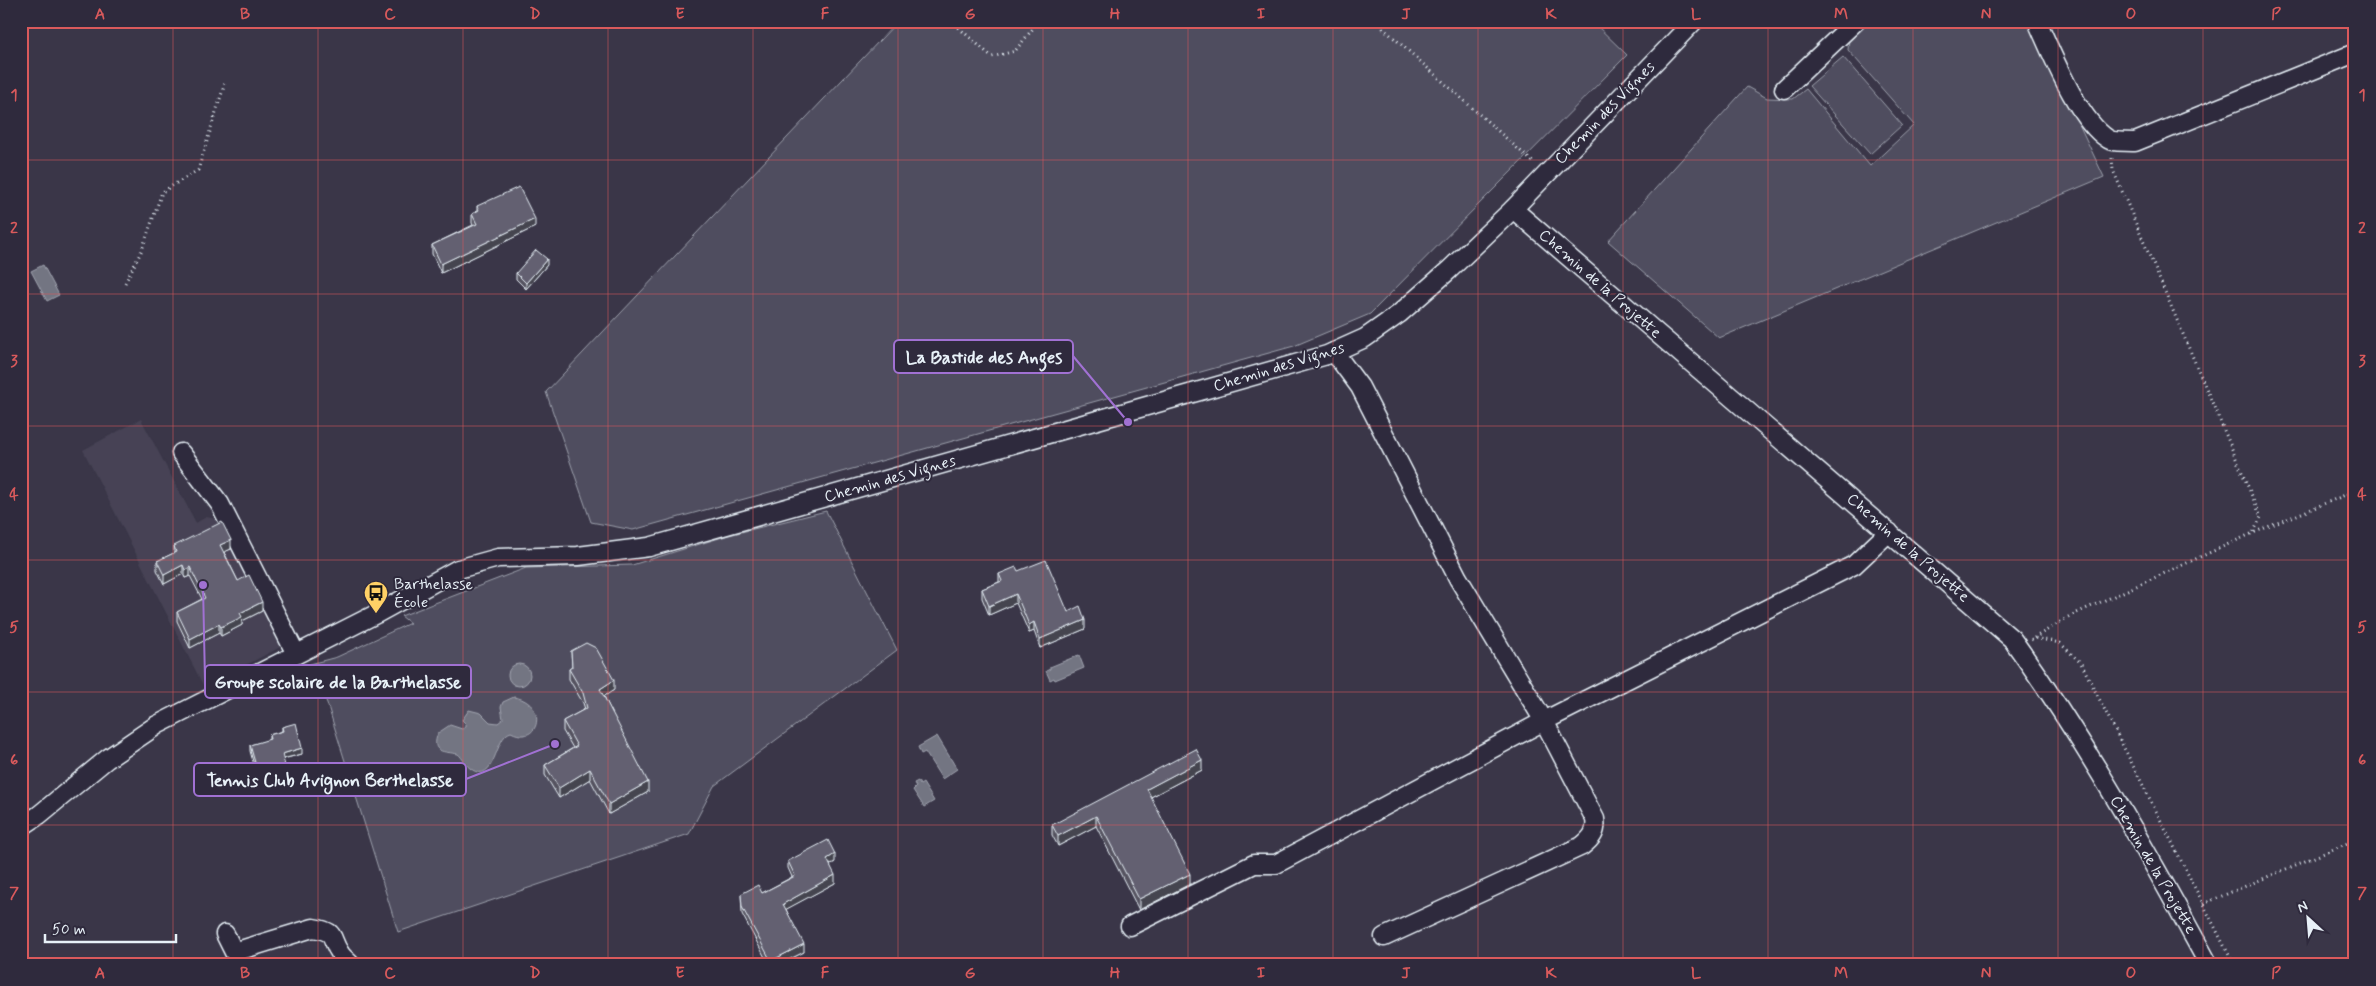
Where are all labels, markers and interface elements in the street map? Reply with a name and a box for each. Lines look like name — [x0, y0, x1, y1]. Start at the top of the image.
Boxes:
text: A — [95, 4, 105, 25]
text: B — [240, 4, 250, 25]
text: C — [384, 4, 396, 25]
text: D — [529, 4, 541, 25]
text: E — [675, 4, 685, 25]
text: F — [821, 4, 830, 25]
text: G — [965, 4, 976, 25]
text: H — [1110, 4, 1121, 25]
text: I — [1257, 4, 1266, 25]
text: J — [1401, 4, 1411, 25]
text: K — [1545, 4, 1557, 25]
text: L — [1691, 4, 1702, 25]
text: M — [1834, 4, 1848, 25]
text: N — [1981, 4, 1991, 25]
text: O — [2126, 4, 2137, 25]
text: P — [2271, 4, 2281, 25]
street label: Chemin des Vignes — [1550, 57, 1660, 170]
text: 1 — [10, 85, 18, 106]
text: 1 — [2358, 85, 2366, 106]
text: 2 — [10, 218, 18, 239]
text: 2 — [2358, 218, 2366, 239]
street label: Chemin de la Projette — [1534, 225, 1666, 343]
street label: Chemin des Vignes — [1211, 337, 1347, 398]
callout: La Bastide des Anges — [894, 340, 1073, 373]
text: La Bastide des Anges — [906, 346, 1062, 372]
text: 3 — [10, 351, 18, 372]
text: 3 — [2358, 351, 2366, 372]
street label: Chemin des Vignes — [822, 450, 958, 509]
text: 4 — [9, 484, 19, 505]
text: 4 — [2357, 484, 2367, 505]
street label: Chemin de la Projette — [1842, 489, 1974, 607]
place label: Barthelasse École — [394, 574, 474, 613]
bus stop icon: Barthelasse École — [363, 580, 389, 614]
text: 5 — [9, 617, 19, 638]
text: 5 — [2357, 617, 2367, 638]
callout: Groupe scolaire de la Barthelasse — [205, 665, 471, 698]
text: Groupe scolaire de la Barthelasse — [215, 671, 462, 695]
text: 6 — [10, 750, 18, 771]
text: 6 — [2358, 750, 2366, 771]
callout: Tennis Club Avignon Berthelasse — [194, 763, 466, 796]
text: Tennis Club Avignon Berthelasse — [207, 769, 454, 795]
street label: Chemin de la Projette — [2105, 792, 2201, 938]
text: 7 — [9, 883, 19, 904]
text: 7 — [2357, 883, 2367, 904]
north arrow — [2284, 894, 2334, 944]
text: N — [2295, 897, 2311, 917]
scale bar — [45, 911, 176, 943]
text: 50 m — [52, 920, 86, 940]
text: A — [95, 963, 105, 984]
text: B — [240, 963, 250, 984]
text: C — [384, 963, 396, 984]
text: D — [529, 963, 541, 984]
text: E — [675, 963, 685, 984]
text: F — [821, 963, 830, 984]
text: G — [965, 963, 976, 984]
text: H — [1110, 963, 1121, 984]
text: I — [1257, 963, 1266, 984]
text: J — [1401, 963, 1411, 984]
text: K — [1545, 963, 1557, 984]
text: L — [1691, 963, 1702, 984]
text: M — [1834, 963, 1848, 984]
text: N — [1981, 963, 1991, 984]
text: O — [2126, 963, 2137, 984]
text: P — [2271, 963, 2281, 984]

